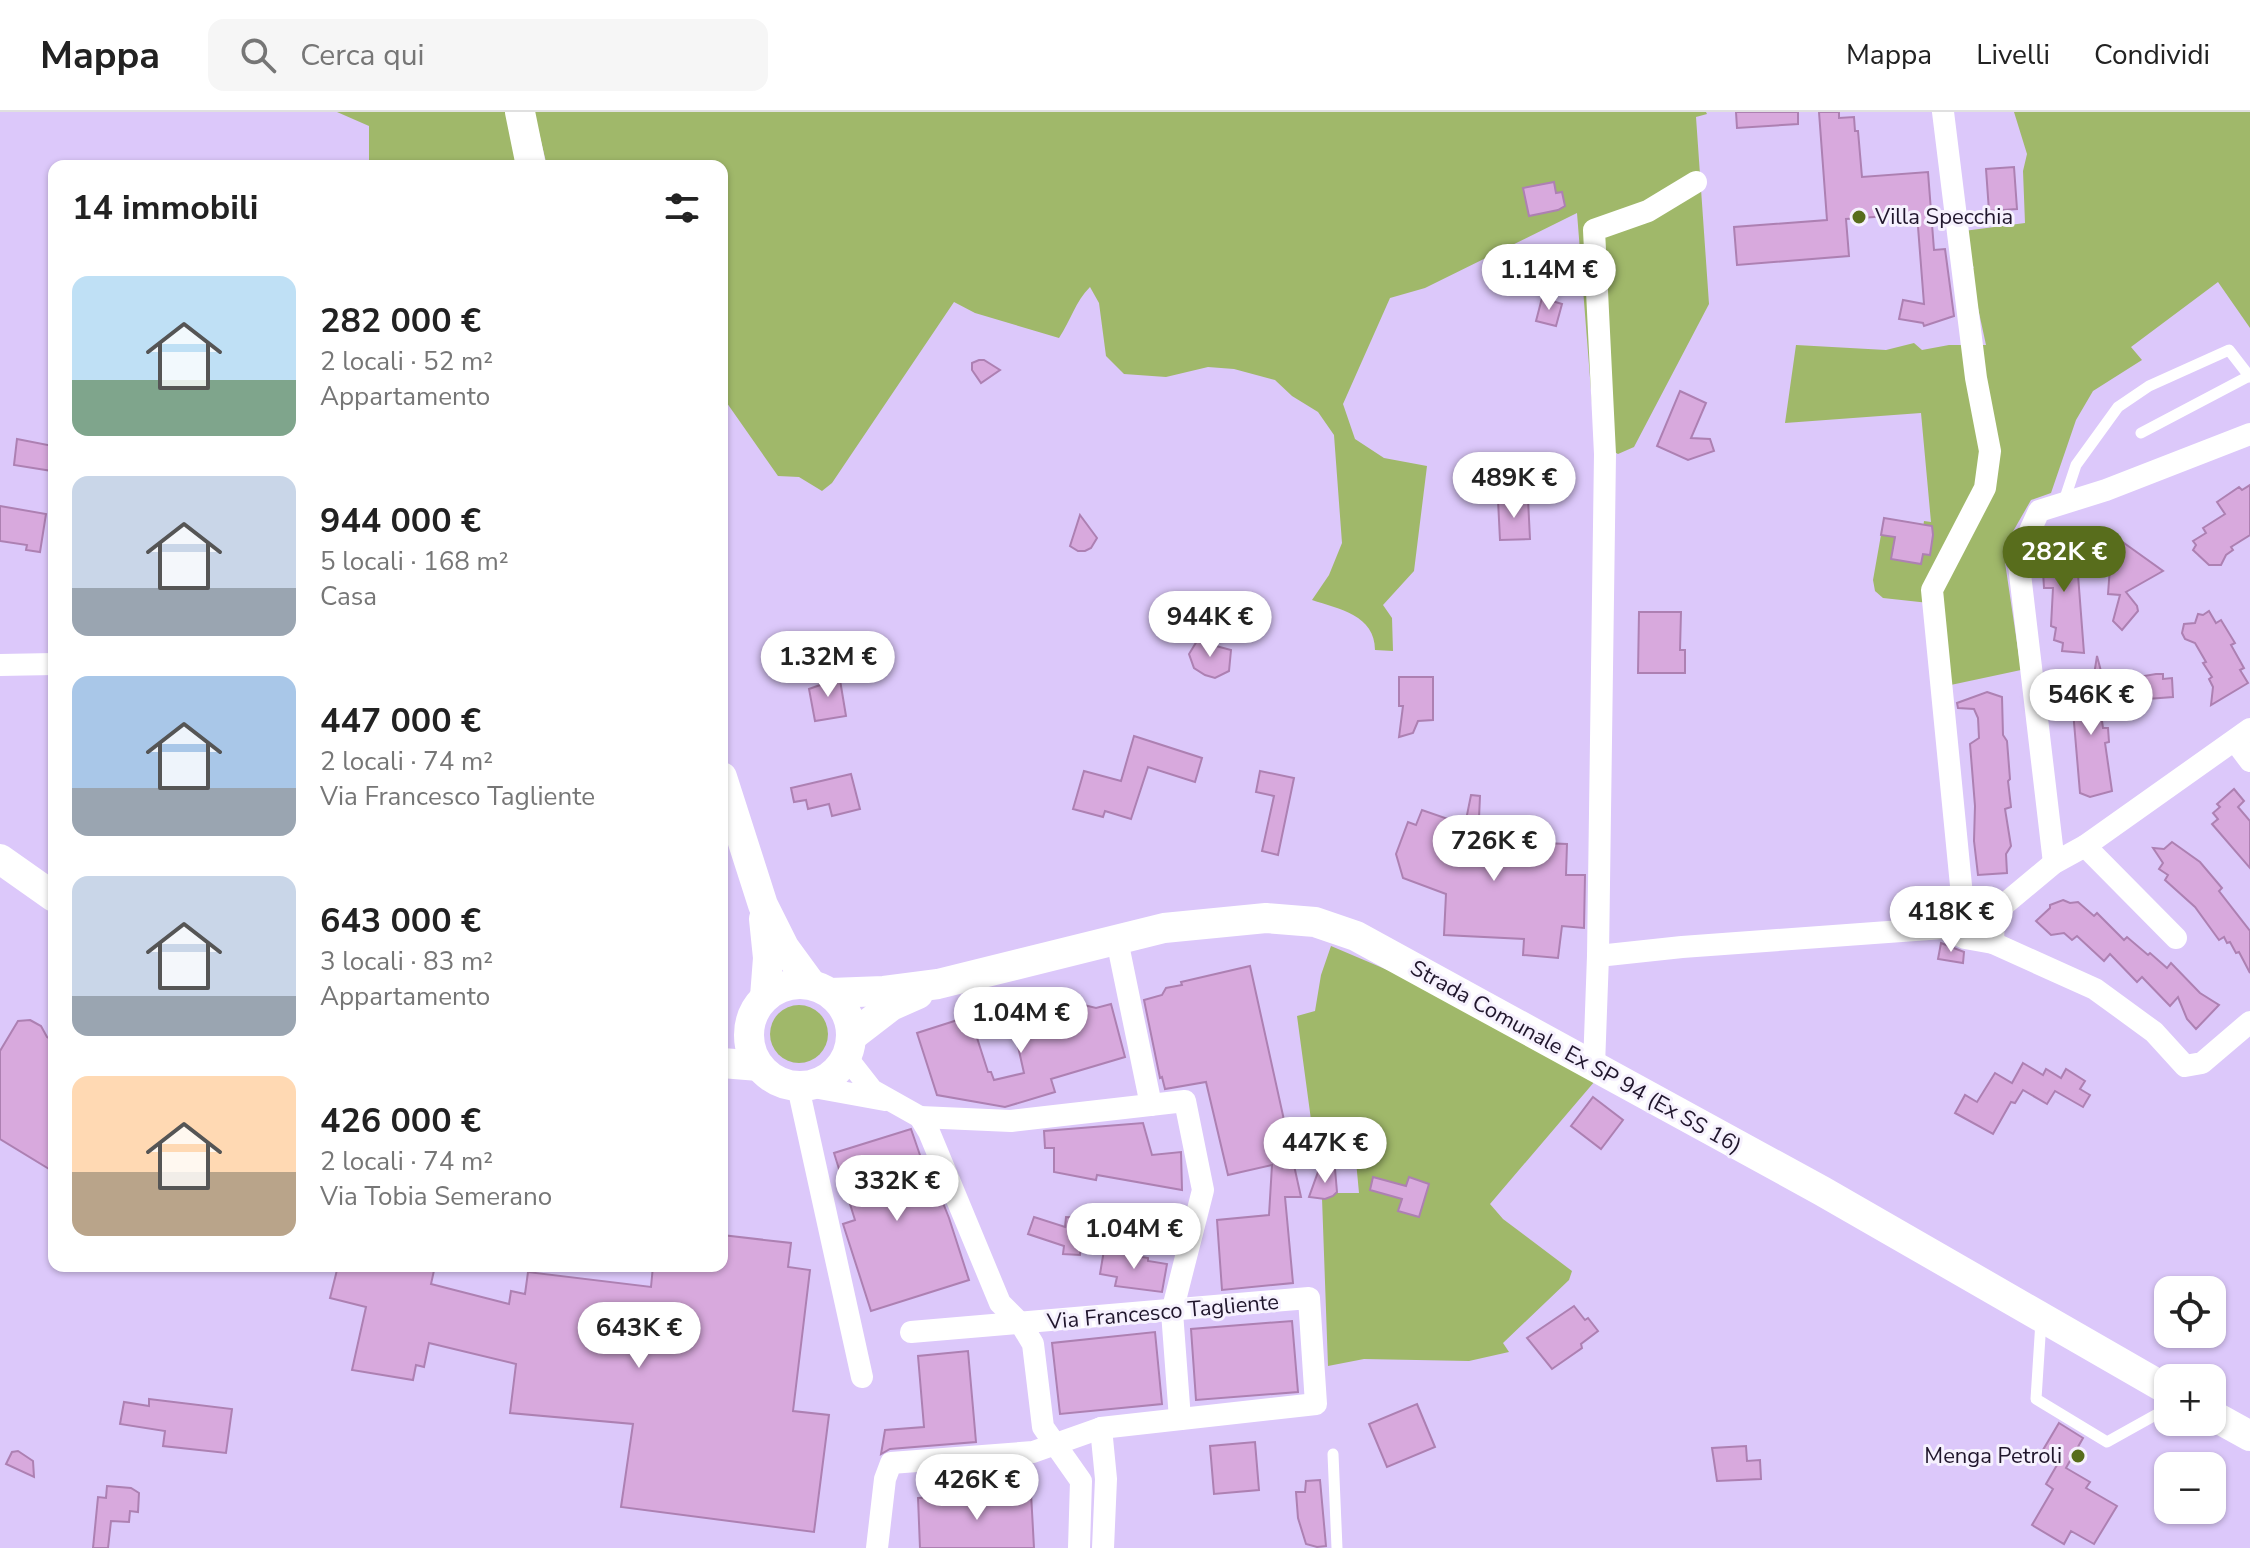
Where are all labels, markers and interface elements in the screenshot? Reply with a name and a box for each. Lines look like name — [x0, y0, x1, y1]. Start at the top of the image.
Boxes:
search box — [208, 19, 768, 91]
text: Mappa — [40, 30, 160, 81]
icon: search — [236, 33, 280, 77]
text: Cerca qui — [300, 35, 424, 76]
text: Mappa — [1846, 36, 1932, 74]
text: Livelli — [1976, 36, 2050, 74]
text: Condividi — [2094, 36, 2210, 74]
text: 14 immobili — [72, 185, 258, 231]
icon: filters — [660, 186, 704, 230]
place label: Villa Specchia — [1874, 202, 2013, 232]
marker: Villa Specchia — [1850, 208, 1868, 226]
pin: 1.14M € — [1475, 244, 1623, 312]
text: 1.14M € — [1500, 252, 1598, 287]
text: 282 000 € — [320, 298, 481, 344]
icon: home — [136, 308, 232, 404]
text: 2 locali · 52 m² — [320, 344, 493, 379]
text: Appartamento — [320, 379, 490, 414]
pin: 489K € — [1449, 452, 1579, 520]
text: 489K € — [1471, 460, 1557, 495]
text: 944 000 € — [320, 498, 481, 544]
icon: home — [136, 508, 232, 604]
pin: 282K € — [1999, 526, 2129, 594]
text: 282K € — [2021, 534, 2107, 569]
text: 5 locali · 168 m² — [320, 544, 509, 579]
text: Casa — [320, 579, 377, 614]
pin: 944K € — [1145, 591, 1275, 659]
text: 944K € — [1167, 599, 1253, 634]
pin: 1.32M € — [754, 631, 902, 699]
text: 1.32M € — [779, 639, 877, 674]
pin: 546K € — [2026, 669, 2156, 737]
text: 546K € — [2048, 677, 2134, 712]
text: 447 000 € — [320, 698, 481, 744]
icon: home — [136, 708, 232, 804]
text: 2 locali · 74 m² — [320, 744, 493, 779]
text: Via Francesco Tagliente — [320, 779, 595, 814]
pin: 726K € — [1429, 815, 1559, 883]
text: 726K € — [1451, 823, 1537, 858]
pin: 418K € — [1886, 886, 2016, 954]
text: 418K € — [1908, 894, 1994, 929]
text: 643 000 € — [320, 898, 481, 944]
icon: home — [136, 908, 232, 1004]
text: 3 locali · 83 m² — [320, 944, 493, 979]
street label: Strada Comunale Ex SP 94 (Ex SS 16) — [1405, 953, 1747, 1161]
text: Appartamento — [320, 979, 490, 1014]
pin: 1.04M € — [947, 987, 1095, 1055]
text: 1.04M € — [972, 995, 1070, 1030]
text: 426 000 € — [320, 1098, 481, 1144]
icon: home — [136, 1108, 232, 1204]
pin: 447K € — [1260, 1117, 1390, 1185]
text: 447K € — [1282, 1125, 1368, 1160]
text: 2 locali · 74 m² — [320, 1144, 493, 1179]
pin: 332K € — [832, 1155, 962, 1223]
text: 332K € — [854, 1163, 940, 1198]
text: Via Tobia Semerano — [320, 1179, 552, 1214]
pin: 1.04M € — [1060, 1203, 1208, 1271]
text: 1.04M € — [1085, 1211, 1183, 1246]
map controls — [2154, 1276, 2226, 1524]
button: locate — [2154, 1276, 2226, 1348]
street label: Via Francesco Tagliente — [1045, 1287, 1280, 1337]
pin: 643K € — [574, 1302, 704, 1370]
text: 643K € — [596, 1310, 682, 1345]
button: + — [2154, 1364, 2226, 1436]
place label: Menga Petroli — [1924, 1441, 2062, 1471]
marker: Menga Petroli — [2069, 1447, 2087, 1465]
button: − — [2154, 1452, 2226, 1524]
pin: 426K € — [912, 1454, 1042, 1522]
text: 426K € — [934, 1462, 1020, 1497]

